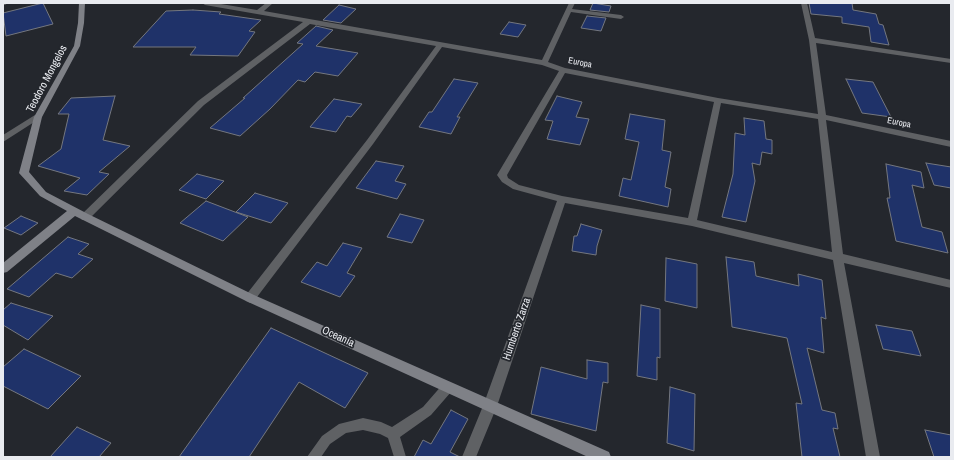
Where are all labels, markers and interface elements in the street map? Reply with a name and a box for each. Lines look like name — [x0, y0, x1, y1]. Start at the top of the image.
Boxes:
street label: Teodoro Mongelos — [24, 43, 70, 115]
street label: Europa — [567, 55, 593, 71]
street label: Europa — [886, 115, 912, 131]
street label: Humberto Zarza — [500, 296, 534, 362]
street label: Oceanía — [320, 324, 356, 350]

